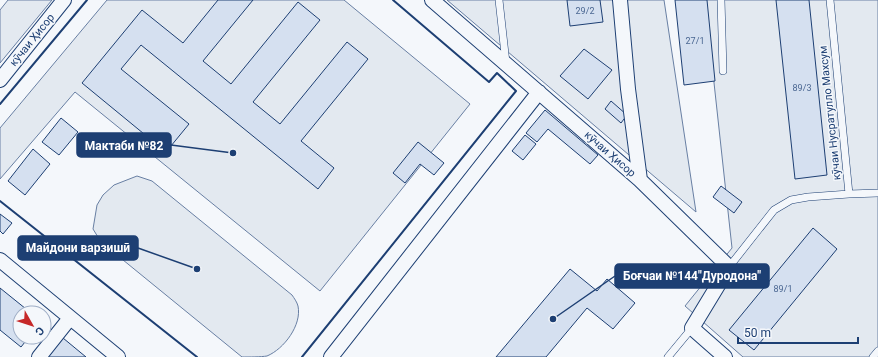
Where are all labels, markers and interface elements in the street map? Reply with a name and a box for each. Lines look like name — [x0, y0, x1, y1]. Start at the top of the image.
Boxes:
house number: 29/2 — [576, 6, 594, 16]
street label: кӯчаи Ҳисор — [7, 11, 57, 69]
house number: 27/1 — [686, 36, 704, 46]
street label: кӯчаи Hусратулло Махсум — [816, 45, 844, 181]
house number: 89/3 — [793, 83, 811, 93]
street label: кӯчаи Ҳисор — [582, 128, 638, 180]
callout: Мактаби №82 — [77, 133, 171, 157]
text: Мактаби №82 — [85, 139, 163, 153]
callout: Майдони варзишӣ — [18, 236, 138, 260]
text: Майдони варзишӣ — [26, 241, 130, 255]
callout: Боғчаи №144"Дуродона" — [615, 264, 769, 288]
text: Боғчаи №144"Дуродона" — [623, 269, 761, 283]
house number: 89/1 — [774, 284, 792, 294]
north arrow — [12, 305, 52, 345]
scale bar — [738, 319, 858, 345]
text: С — [32, 324, 47, 338]
text: 50 m — [744, 326, 771, 340]

